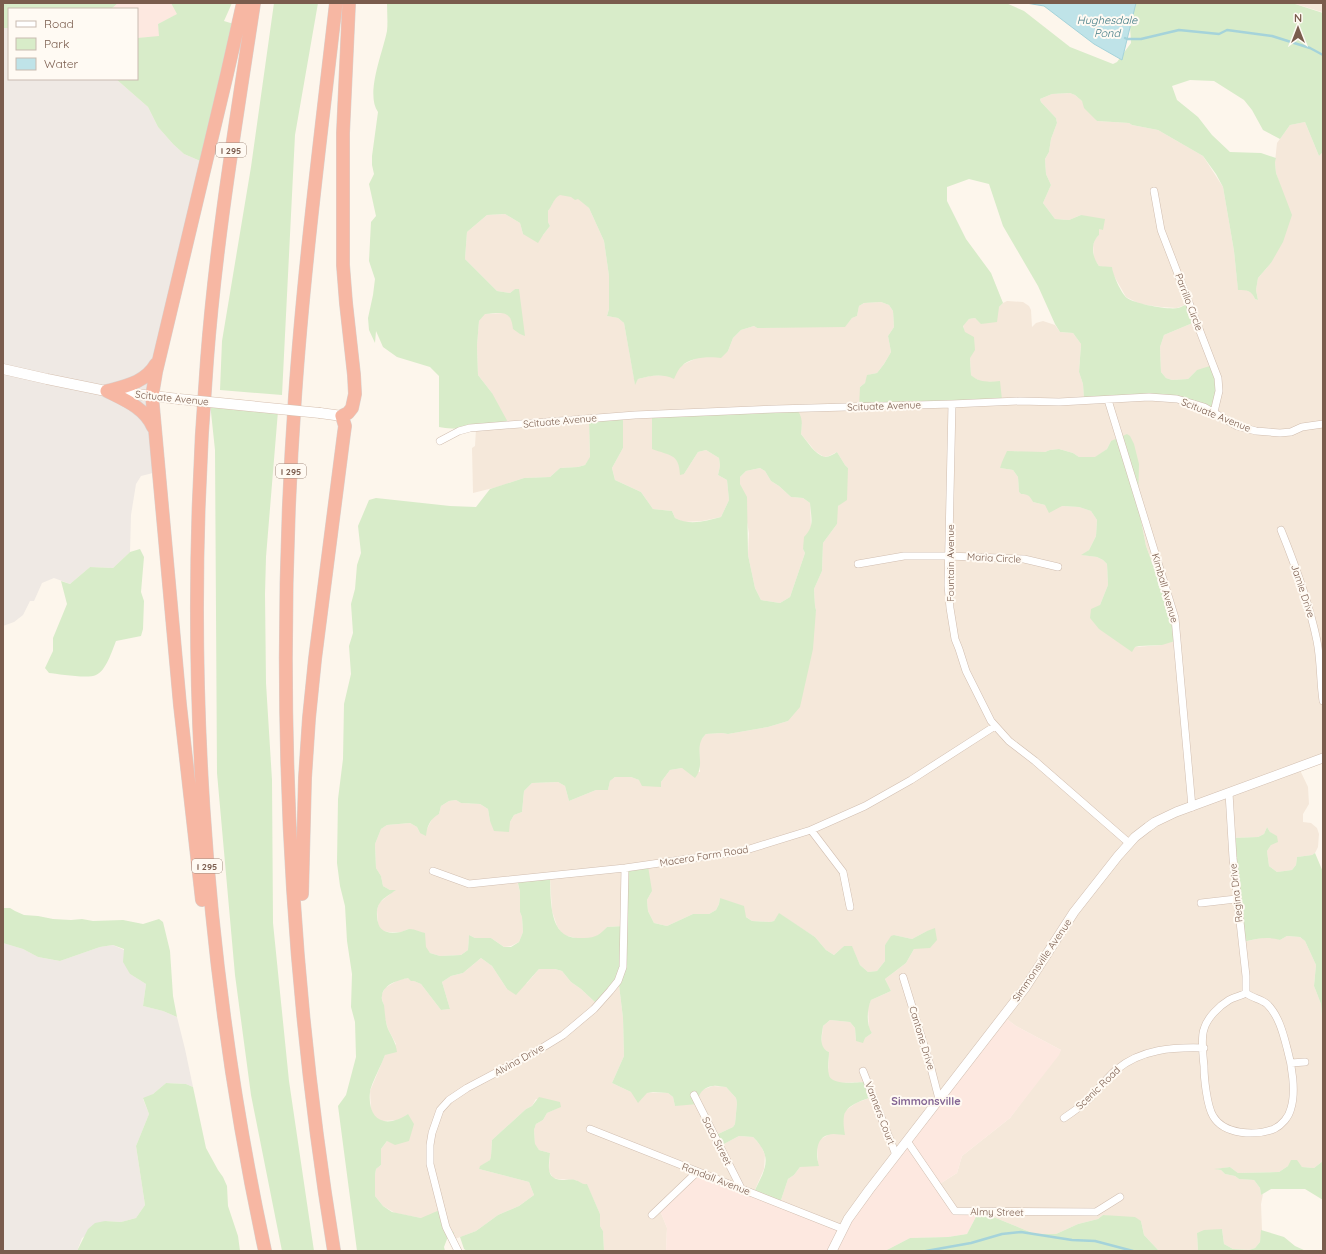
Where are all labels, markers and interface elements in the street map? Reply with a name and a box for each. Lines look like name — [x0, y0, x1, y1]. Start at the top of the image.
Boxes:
legend — [8, 8, 138, 80]
north arrow — [1278, 8, 1318, 48]
text: N — [1294, 11, 1302, 25]
water label: Hughesdale Pond — [1077, 13, 1138, 40]
text: Road — [44, 16, 74, 31]
text: Park — [44, 36, 69, 51]
text: Water — [44, 56, 79, 71]
road number: I 295 — [216, 143, 246, 157]
street label: Parrillo Circle — [1172, 271, 1206, 333]
street label: Scituate Avenue — [135, 388, 210, 408]
street label: Scituate Avenue — [1179, 395, 1253, 435]
street label: Scituate Avenue — [847, 398, 922, 414]
street label: Scituate Avenue — [523, 411, 598, 431]
road number: I 295 — [276, 464, 306, 478]
street label: Fountain Avenue — [944, 524, 957, 602]
street label: Maria Circle — [966, 550, 1022, 566]
street label: Kimball Avenue — [1149, 552, 1181, 625]
street label: Jamie Drive — [1288, 563, 1318, 620]
street label: Macera Farm Road — [659, 843, 749, 869]
road number: I 295 — [192, 859, 222, 873]
street label: Regina Drive — [1226, 863, 1246, 923]
street label: Simmonsville Avenue — [1009, 916, 1075, 1004]
street label: Cantone Drive — [906, 1005, 938, 1072]
street label: Alvina Drive — [492, 1041, 546, 1079]
street label: Scenic Road — [1073, 1063, 1123, 1113]
street label: Vanners Court — [862, 1080, 898, 1147]
district label: Simmonsville — [891, 1094, 961, 1108]
street label: Saco Street — [699, 1114, 735, 1168]
street label: Randall Avenue — [680, 1160, 752, 1198]
street label: Almy Street — [970, 1205, 1025, 1219]

